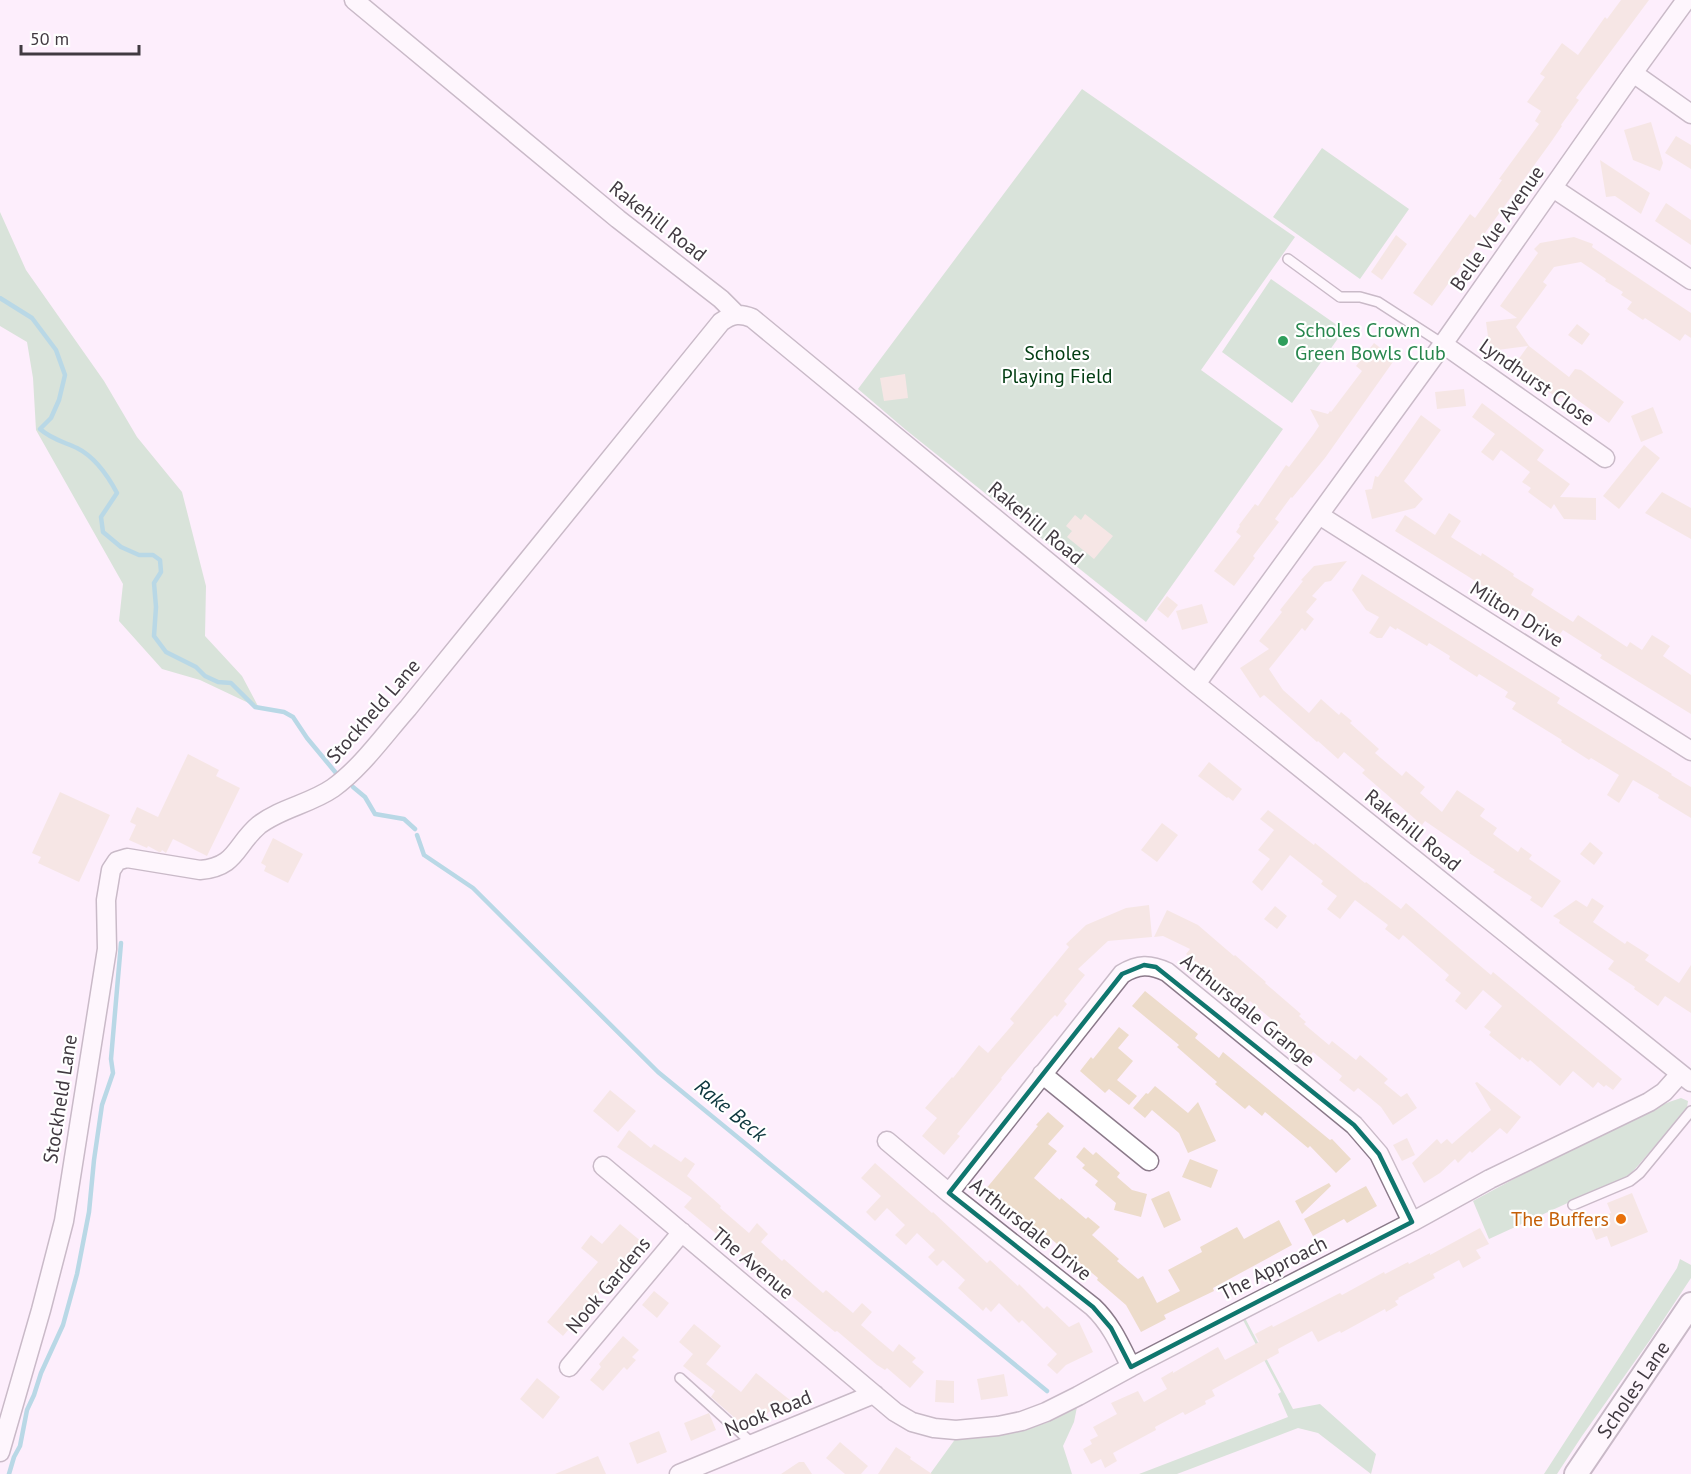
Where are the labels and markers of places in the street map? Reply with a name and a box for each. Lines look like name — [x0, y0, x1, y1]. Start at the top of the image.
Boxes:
place label: Scholes Crown Green Bowls Club — [1295, 317, 1446, 366]
marker: Scholes Crown Green Bowls Club — [1276, 334, 1290, 348]
place label: The Buffers — [1511, 1206, 1609, 1232]
marker: The Buffers — [1614, 1212, 1628, 1226]

